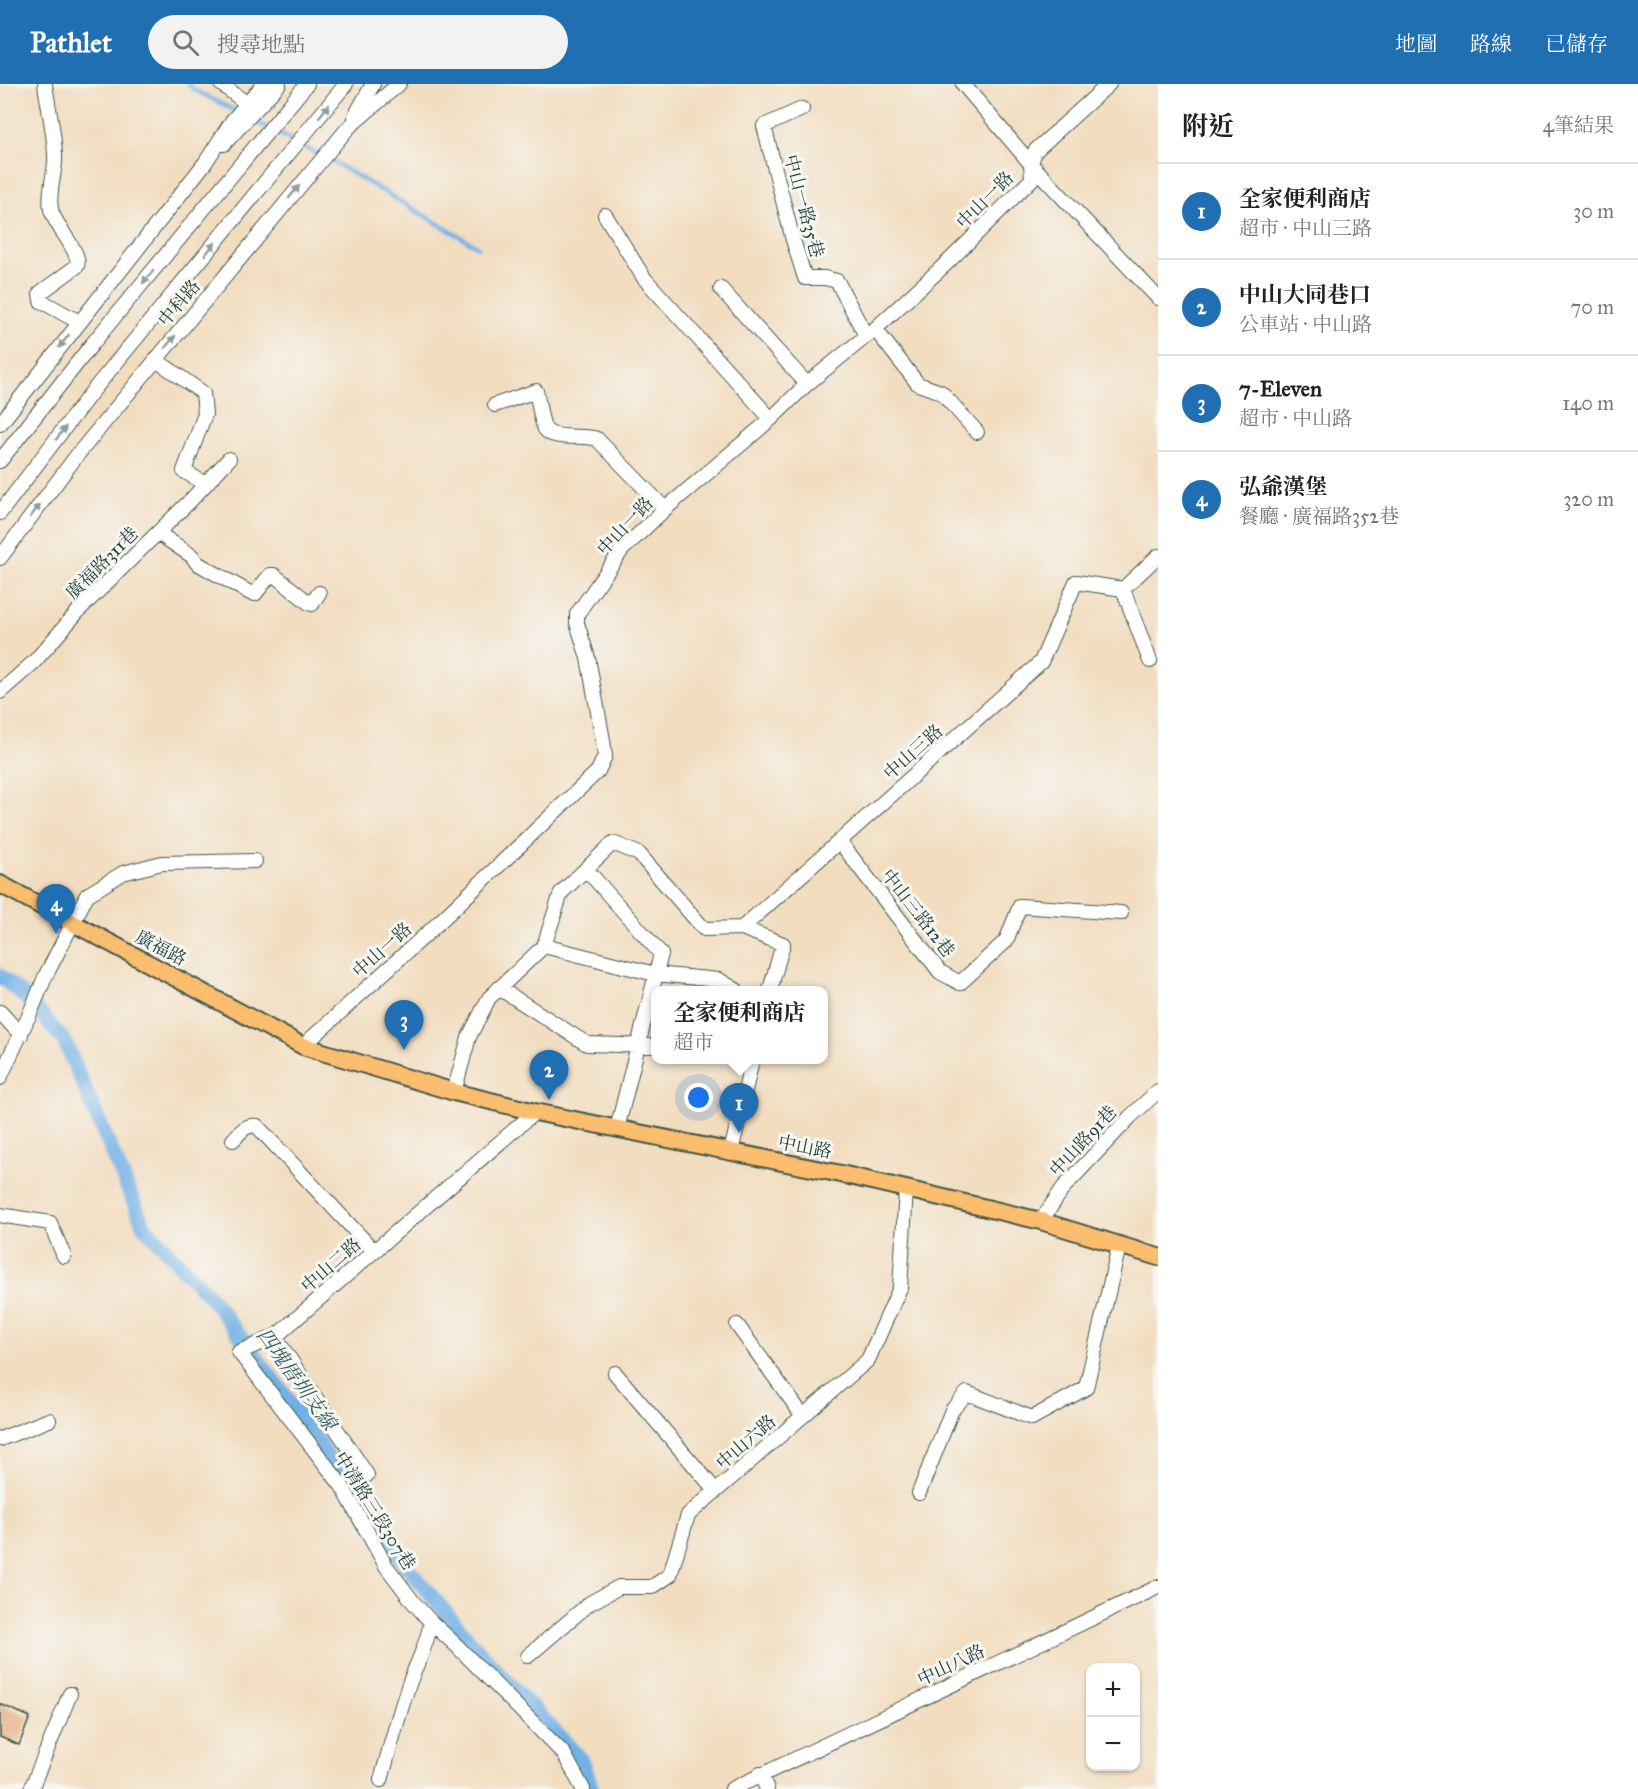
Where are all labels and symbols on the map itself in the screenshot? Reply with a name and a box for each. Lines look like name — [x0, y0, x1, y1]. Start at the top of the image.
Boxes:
one-way arrow — [317, 103, 330, 119]
street label: 中山一路35巷 — [780, 152, 828, 260]
street label: 中山一路 — [952, 167, 1018, 233]
one-way arrow — [288, 184, 301, 200]
one-way arrow — [203, 241, 216, 257]
one-way arrow — [142, 269, 155, 284]
street label: 中科路 — [153, 275, 205, 331]
one-way arrow — [58, 333, 71, 349]
one-way arrow — [163, 335, 176, 350]
one-way arrow — [54, 426, 66, 441]
street label: 中山一路 — [592, 492, 658, 560]
one-way arrow — [29, 503, 41, 519]
street label: 廣福路311巷 — [61, 522, 143, 604]
street label: 中山三路 — [879, 720, 947, 784]
street label: 中山三路12巷 — [877, 864, 959, 962]
pin: 4 — [36, 884, 76, 934]
street label: 中山一路 — [348, 918, 416, 982]
street label: 廣福路 — [132, 926, 190, 970]
pin: 3 — [384, 1000, 424, 1050]
pin: 2 — [530, 1050, 568, 1100]
your location — [684, 1083, 713, 1112]
pin: 1 — [720, 1084, 758, 1133]
street label: 中山路91巷 — [1045, 1101, 1121, 1181]
street label: 中山路 — [776, 1131, 834, 1163]
street label: 中山二路 — [297, 1233, 365, 1297]
water label: 四塊厝圳支線 — [252, 1323, 343, 1436]
street label: 中山六路 — [712, 1410, 780, 1474]
street label: 中清路三段307巷 — [330, 1448, 420, 1574]
street label: 中山八路 — [914, 1640, 988, 1690]

